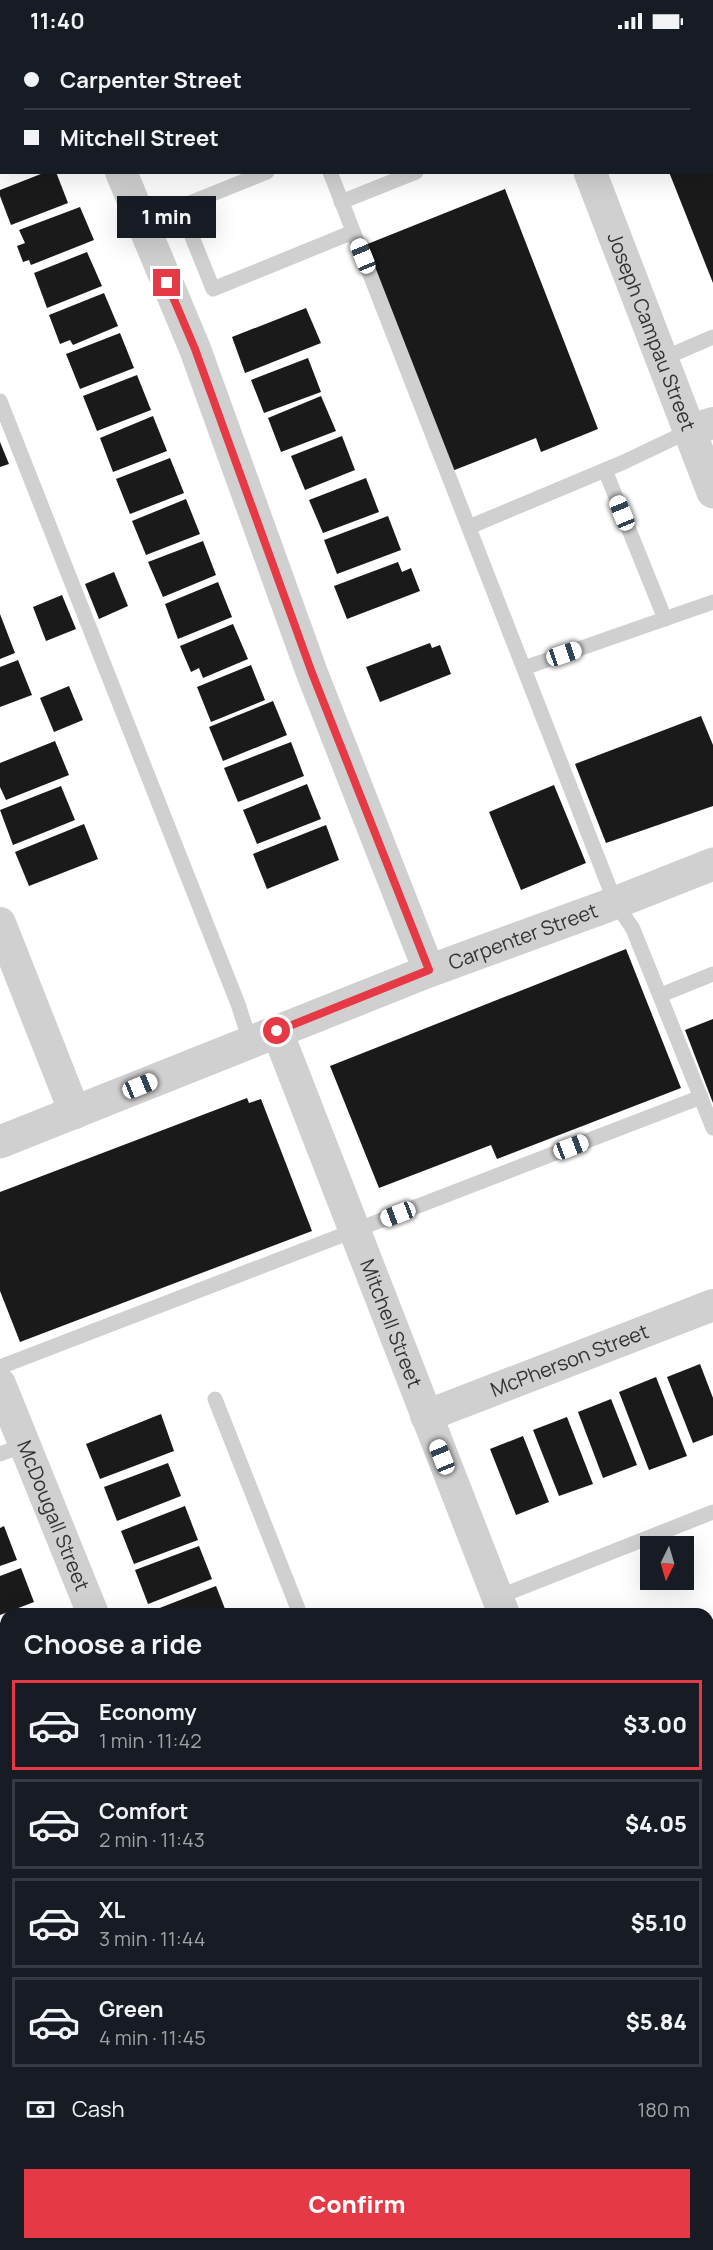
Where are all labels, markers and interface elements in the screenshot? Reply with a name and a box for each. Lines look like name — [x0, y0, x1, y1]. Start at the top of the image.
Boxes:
text: 11:40 — [30, 6, 85, 36]
text: Carpenter Street — [60, 65, 242, 95]
text: Mitchell Street — [60, 123, 219, 153]
callout: 1 min — [118, 196, 216, 238]
text: 1 min — [141, 203, 192, 230]
street label: Joseph Campau Street — [601, 228, 702, 435]
car — [348, 236, 378, 276]
route end — [153, 269, 180, 296]
car — [607, 493, 637, 533]
car — [544, 640, 584, 668]
street label: Carpenter Street — [444, 897, 601, 976]
route start — [263, 1017, 290, 1044]
car — [120, 1071, 160, 1101]
car — [551, 1132, 591, 1162]
car — [378, 1199, 418, 1229]
street label: Mitchell Street — [354, 1255, 429, 1392]
street label: McPherson Street — [487, 1317, 652, 1403]
street label: McDougall Street — [11, 1436, 96, 1595]
car — [427, 1437, 457, 1477]
north arrow — [640, 1536, 694, 1590]
map controls — [640, 1536, 694, 1590]
text: Choose a ride — [24, 1625, 202, 1662]
text: Economy — [99, 1697, 197, 1727]
icon: car — [27, 1698, 81, 1752]
text: $3.00 — [623, 1710, 687, 1740]
text: 1 min · 11:42 — [99, 1727, 202, 1754]
text: Comfort — [99, 1796, 188, 1826]
icon: car — [27, 1797, 81, 1851]
text: $4.05 — [625, 1809, 687, 1839]
text: 2 min · 11:43 — [99, 1826, 205, 1853]
text: XL — [99, 1895, 125, 1925]
icon: car — [27, 1896, 81, 1950]
text: $5.10 — [631, 1908, 687, 1938]
text: 3 min · 11:44 — [99, 1925, 205, 1952]
text: Green — [99, 1994, 164, 2024]
icon: car — [27, 1995, 81, 2049]
text: $5.84 — [626, 2007, 687, 2037]
text: 4 min · 11:45 — [99, 2024, 206, 2051]
icon: cash — [24, 2093, 57, 2126]
text: Cash — [72, 2094, 125, 2124]
text: 180 m — [637, 2096, 690, 2123]
button: Confirm — [24, 2169, 690, 2238]

